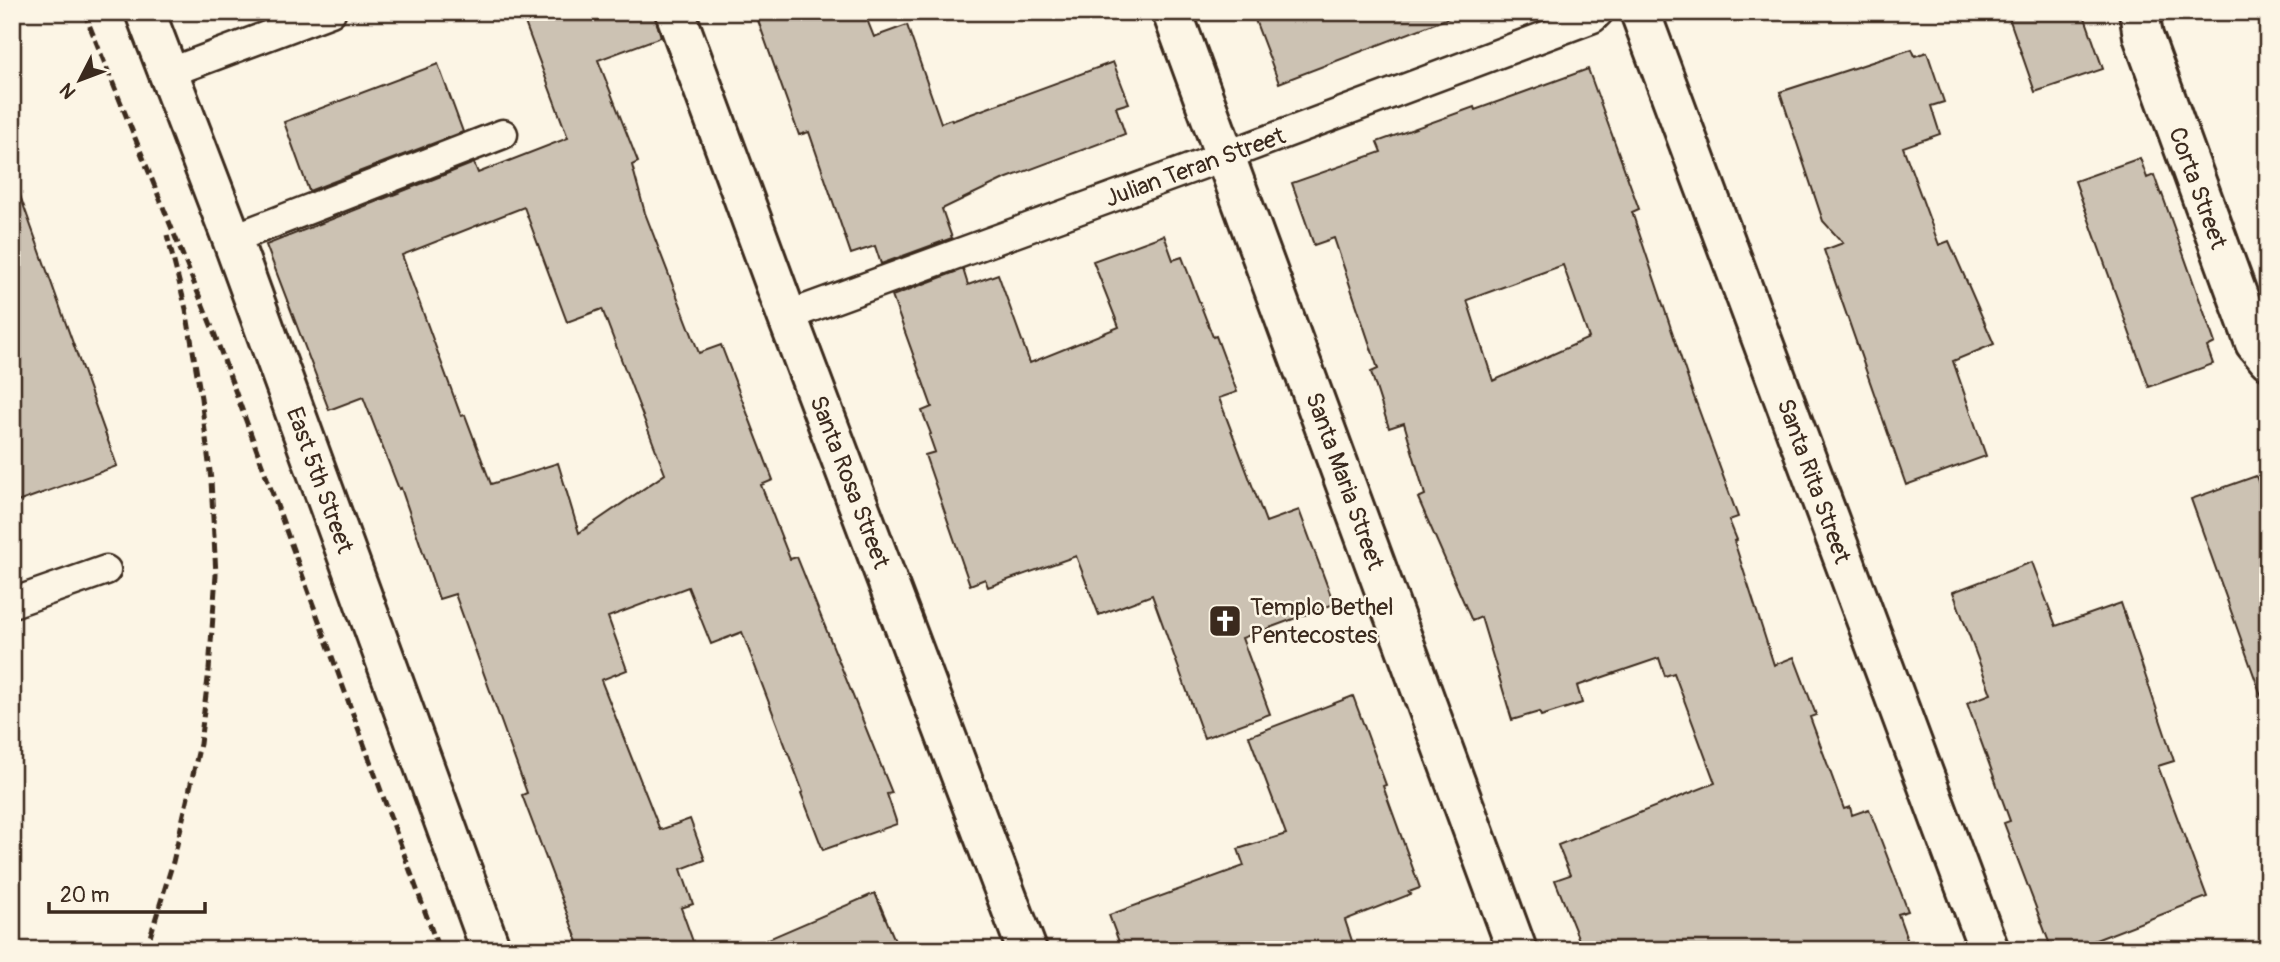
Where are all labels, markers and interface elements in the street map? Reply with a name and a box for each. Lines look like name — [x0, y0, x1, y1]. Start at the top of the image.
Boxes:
north arrow — [46, 46, 116, 116]
text: N — [55, 78, 81, 104]
street label: Julian Teran Street — [1101, 121, 1289, 213]
street label: Corta Street — [2162, 123, 2233, 253]
street label: Santa Maria Street — [1299, 389, 1390, 574]
street label: Santa Rosa Street — [803, 392, 896, 573]
street label: Santa Rita Street — [1770, 395, 1857, 568]
street label: East 5th Street — [280, 403, 360, 558]
place label: Templo Bethel Pentecostes — [1250, 593, 1394, 650]
church icon: Templo Bethel Pentecostes — [1206, 602, 1244, 640]
scale bar — [49, 871, 205, 915]
text: 20 m — [60, 882, 109, 909]

